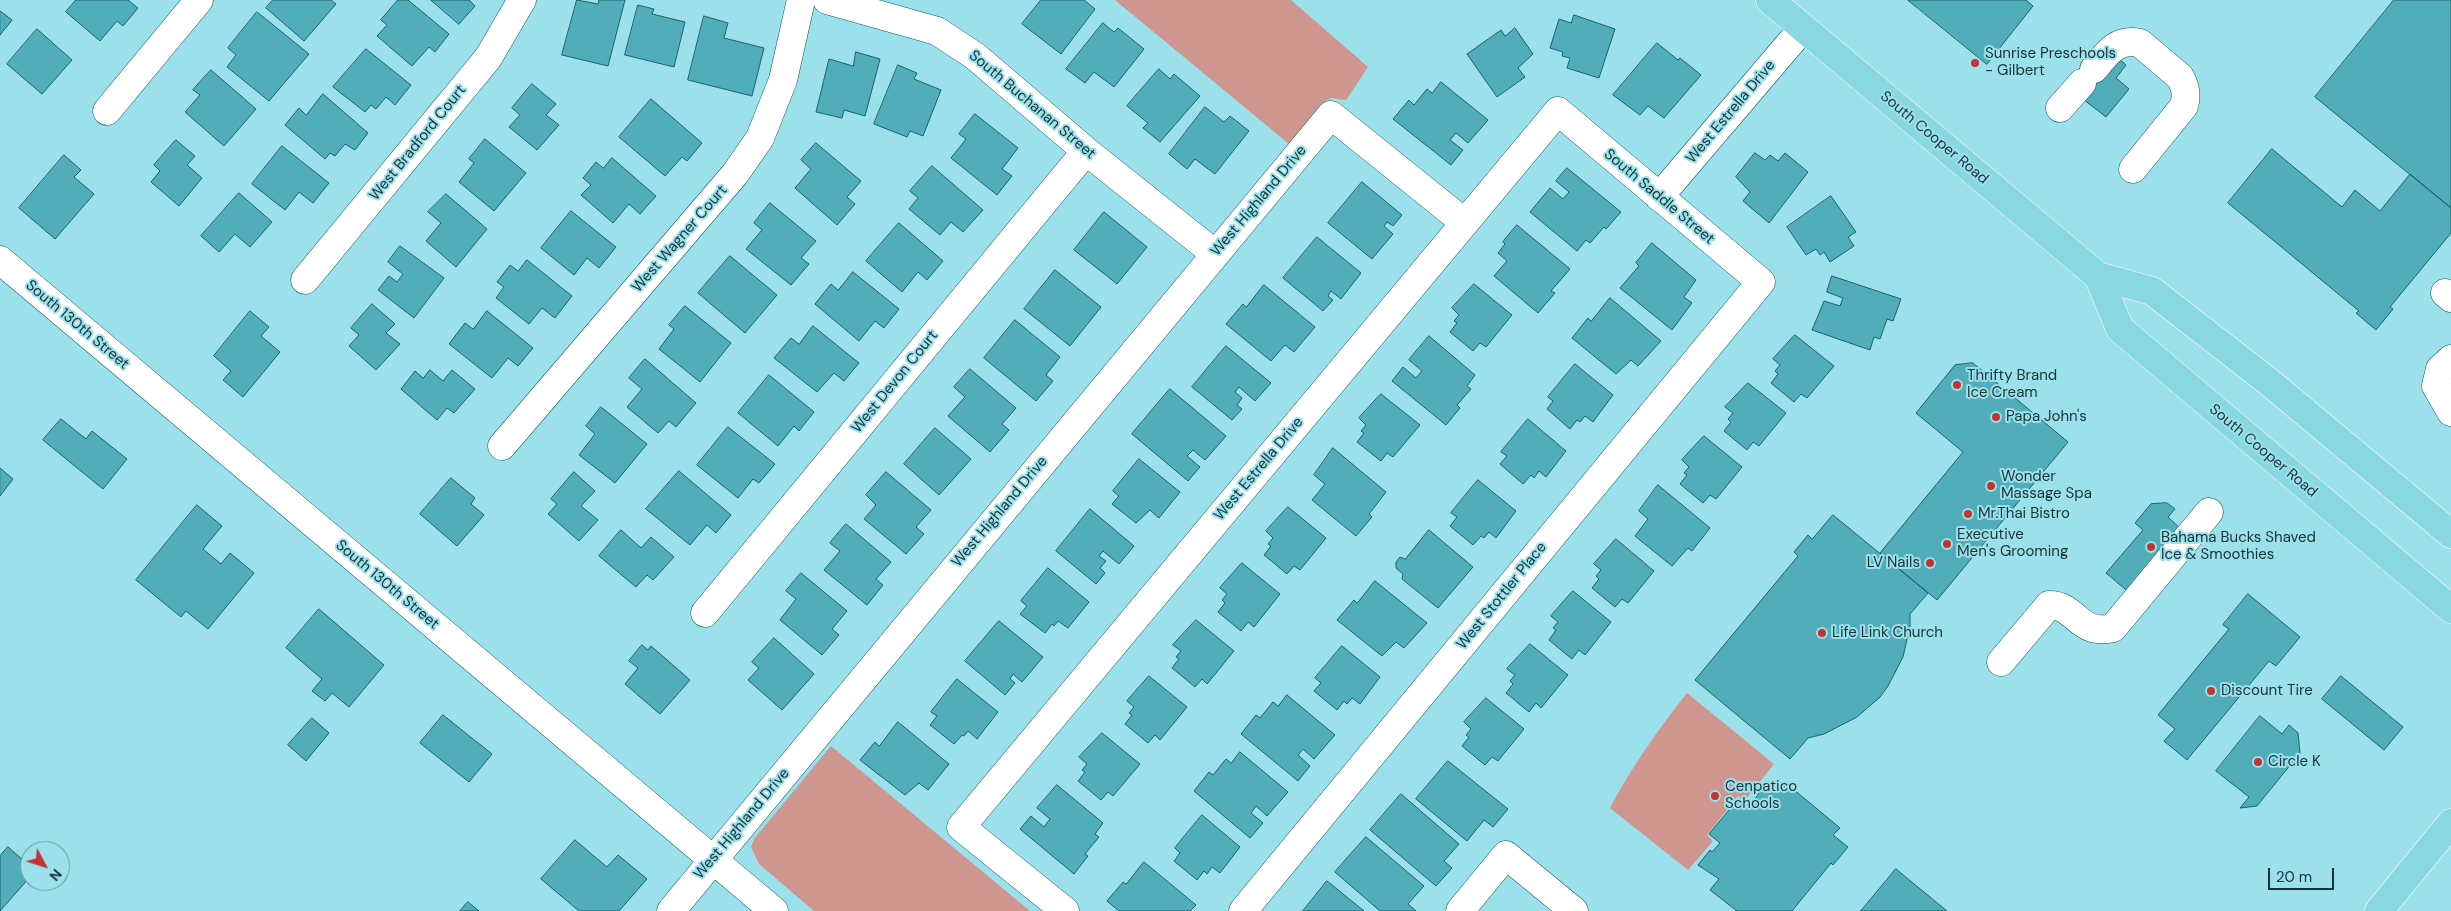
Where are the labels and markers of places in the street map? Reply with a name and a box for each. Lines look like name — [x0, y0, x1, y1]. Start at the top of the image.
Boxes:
place label: Sunrise Preschools - Gilbert — [1985, 45, 2116, 80]
marker: Sunrise Preschools - Gilbert — [1969, 57, 1981, 69]
place label: Thrifty Brand Ice Cream — [1967, 367, 2057, 402]
marker: Thrifty Brand Ice Cream — [1951, 379, 1963, 391]
place label: Papa John's — [2006, 408, 2087, 426]
marker: Papa John's — [1990, 411, 2002, 423]
place label: Wonder Massage Spa — [2001, 468, 2092, 503]
marker: Wonder Massage Spa — [1985, 480, 1997, 492]
place label: Mr.Thai Bistro — [1978, 505, 2070, 523]
marker: Mr.Thai Bistro — [1962, 508, 1974, 520]
place label: Executive Men's Grooming — [1957, 526, 2068, 561]
place label: Bahama Bucks Shaved Ice & Smoothies — [2161, 529, 2316, 564]
marker: Executive Men's Grooming — [1941, 538, 1953, 550]
marker: Bahama Bucks Shaved Ice & Smoothies — [2145, 541, 2157, 553]
place label: LV Nails — [1867, 554, 1920, 572]
marker: LV Nails — [1924, 557, 1936, 569]
place label: Life Link Church — [1832, 624, 1943, 642]
marker: Life Link Church — [1816, 627, 1828, 639]
place label: Discount Tire — [2221, 682, 2313, 700]
marker: Discount Tire — [2205, 685, 2217, 697]
place label: Circle K — [2268, 753, 2321, 771]
marker: Circle K — [2252, 756, 2264, 768]
place label: Cenpatico Schools — [1725, 778, 1797, 813]
marker: Cenpatico Schools — [1709, 790, 1721, 802]

